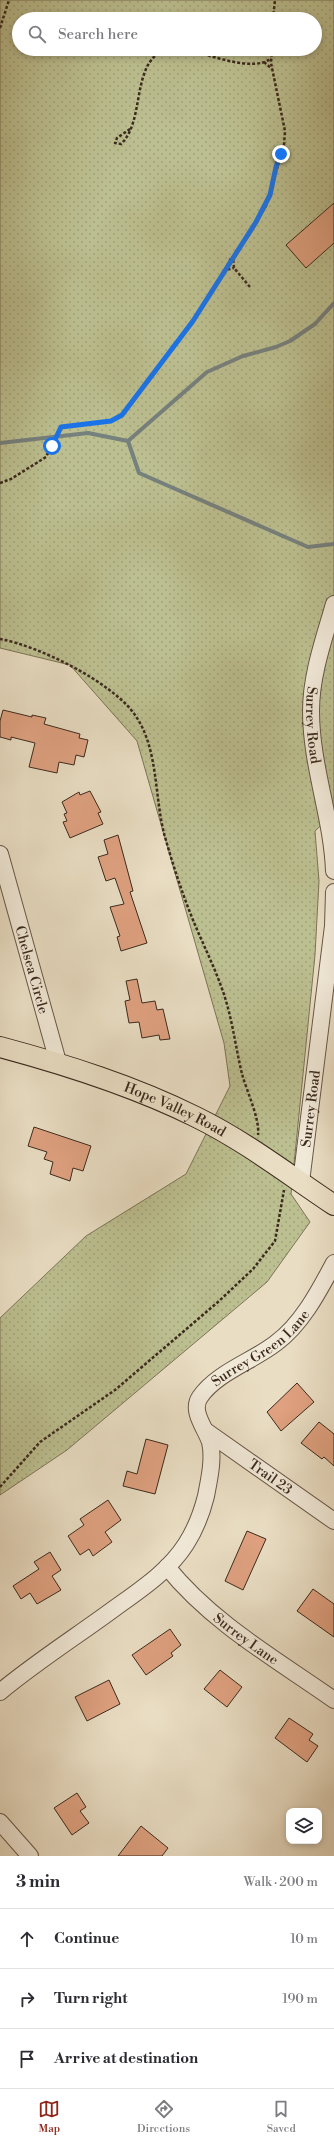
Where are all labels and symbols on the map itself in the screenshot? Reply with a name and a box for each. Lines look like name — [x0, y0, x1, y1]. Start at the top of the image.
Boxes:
route end — [272, 145, 290, 163]
route start — [43, 437, 61, 455]
street label: Surrey Road — [301, 685, 324, 765]
street label: Chelsea Circle — [10, 924, 52, 1016]
street label: Surrey Road — [297, 1069, 325, 1148]
street label: Hope Valley Road — [121, 1079, 229, 1141]
street label: Surrey Green Lane — [208, 1307, 314, 1391]
street label: Trail 23 — [245, 1456, 296, 1499]
street label: Surrey Lane — [209, 1609, 282, 1669]

